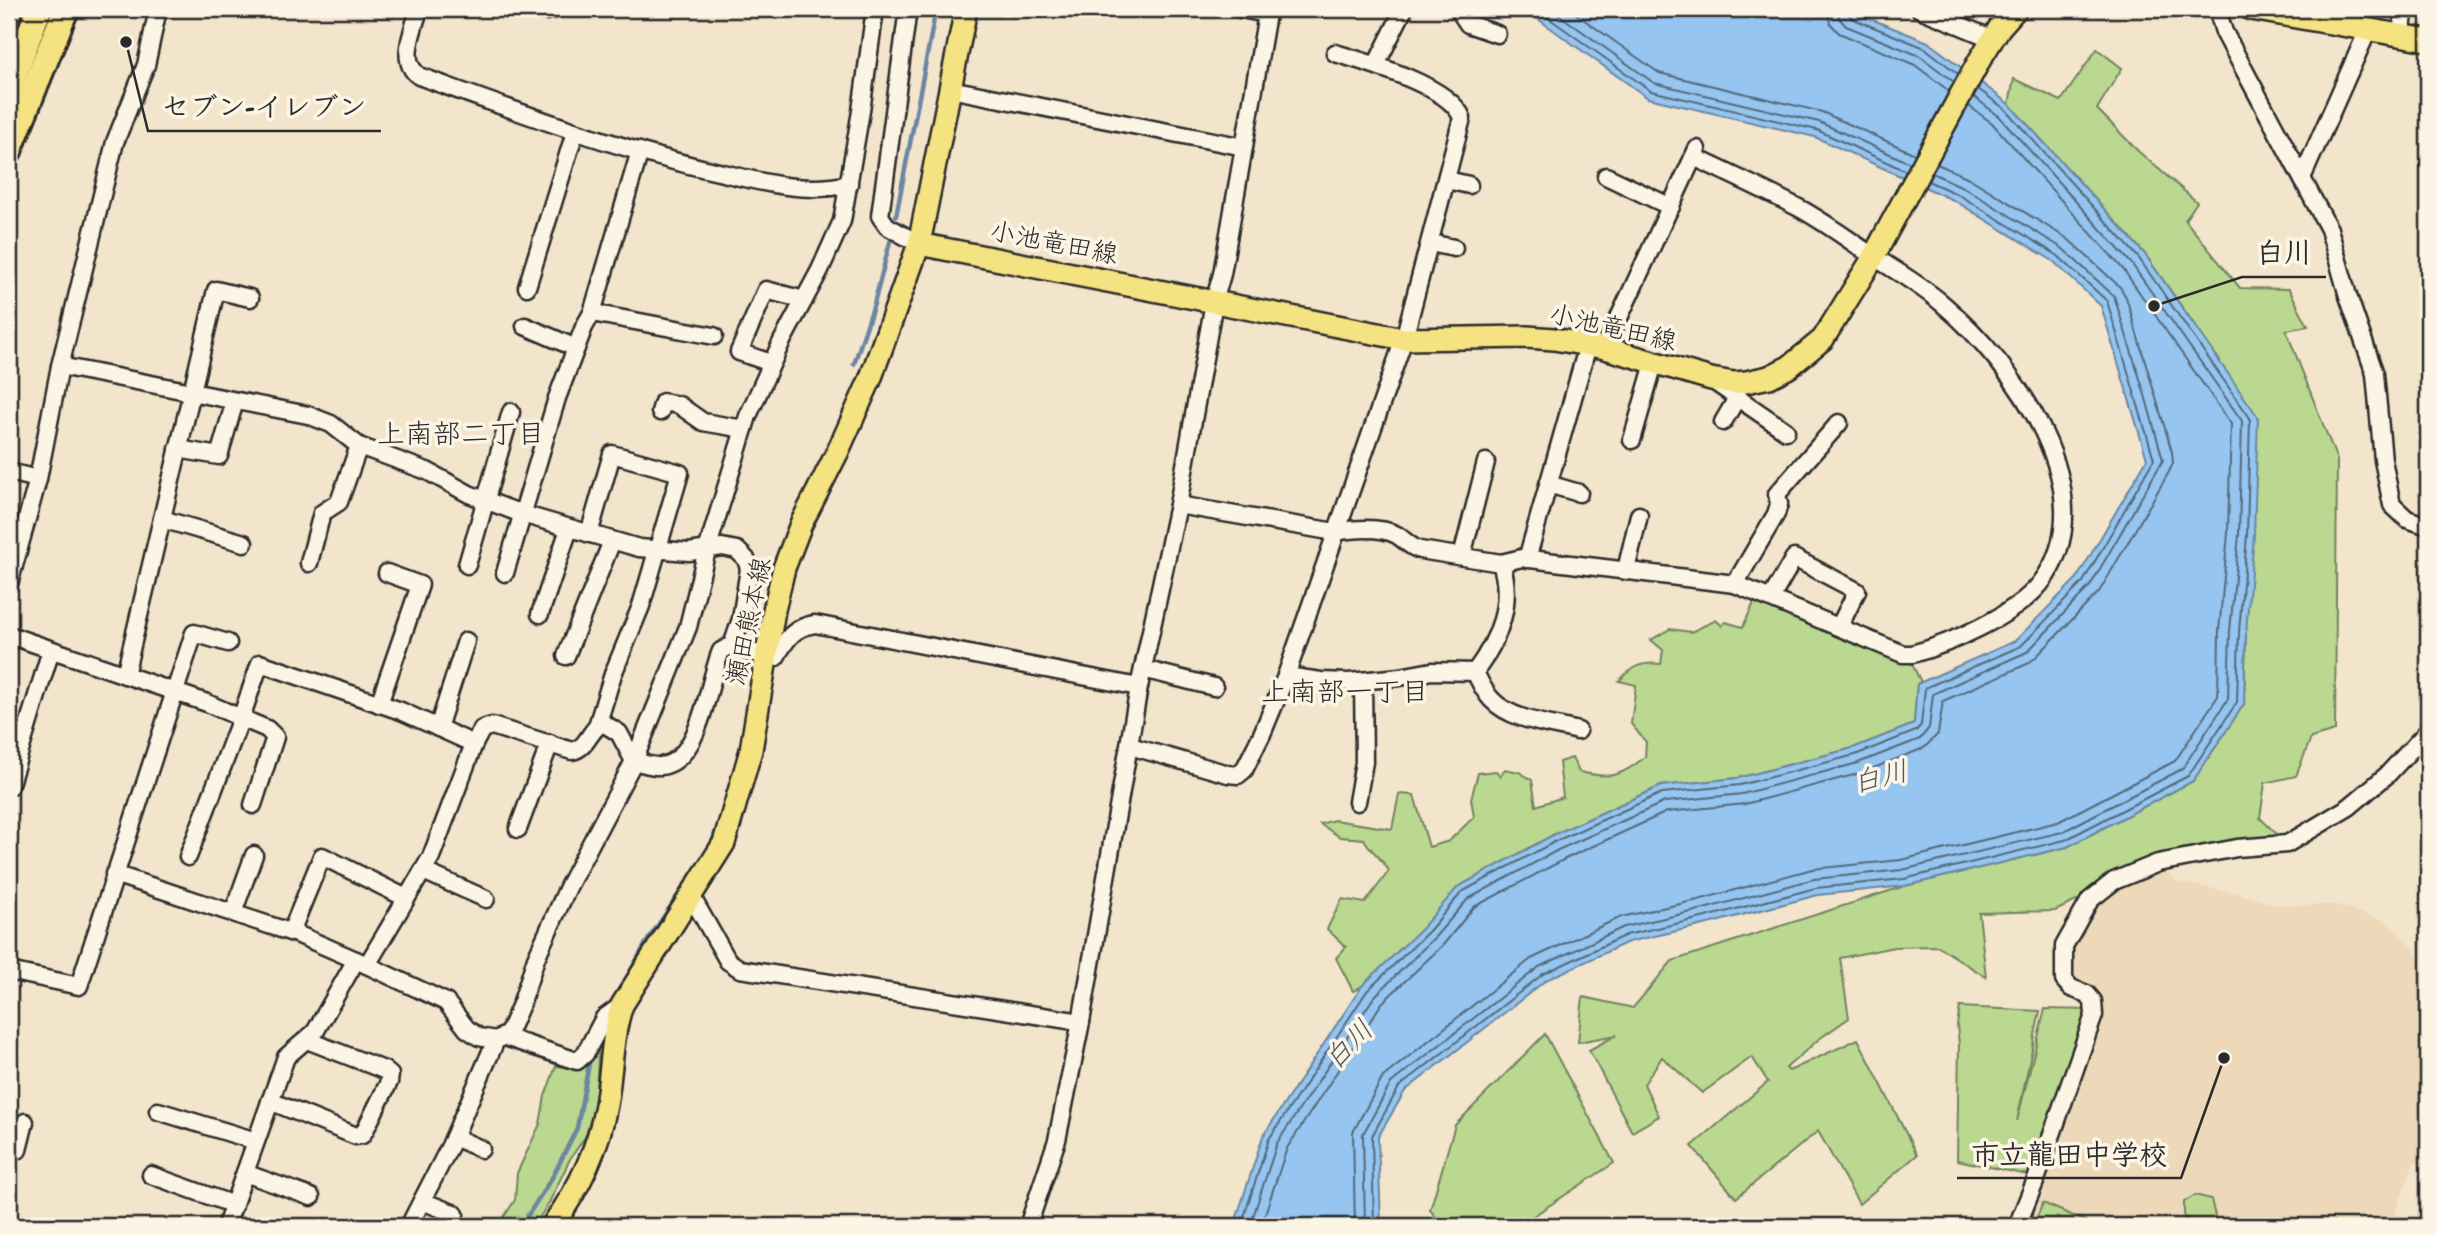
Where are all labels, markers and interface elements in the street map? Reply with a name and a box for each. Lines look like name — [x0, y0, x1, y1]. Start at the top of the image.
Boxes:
callout: セブン-イレブン — [148, 82, 381, 131]
text: セブン-イレブン — [162, 93, 366, 127]
street label: 小池竜田線 — [986, 217, 1120, 274]
callout: 白川 — [2242, 228, 2326, 277]
text: 白川 — [2256, 239, 2312, 273]
street label: 小池竜田線 — [1545, 300, 1679, 361]
district label: 上南部二丁目 — [377, 420, 545, 454]
street label: 瀬田熊本線 — [723, 555, 781, 689]
district label: 上南部一丁目 — [1261, 678, 1429, 712]
water label: 白川 — [1850, 757, 1912, 803]
water label: 白川 — [1319, 1015, 1383, 1079]
callout: 市立龍田中学校 — [1957, 1129, 2181, 1178]
text: 市立龍田中学校 — [1971, 1140, 2167, 1175]

